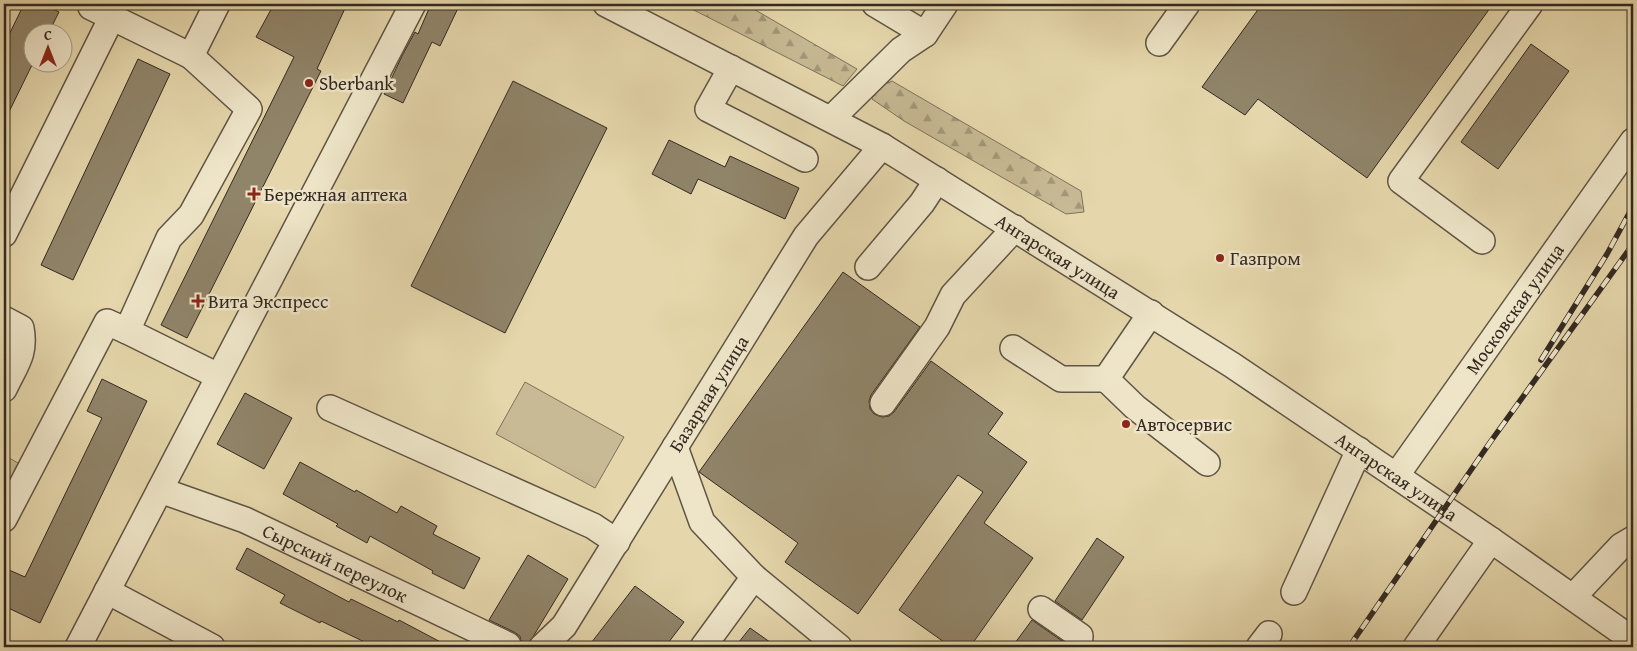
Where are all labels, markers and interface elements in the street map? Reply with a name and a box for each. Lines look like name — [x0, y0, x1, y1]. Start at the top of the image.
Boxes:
north arrow — [22, 22, 72, 72]
text: С — [44, 25, 52, 45]
place label: Sberbank — [319, 69, 394, 97]
marker: Sberbank — [303, 77, 315, 89]
place label: Бережная аптека — [264, 180, 407, 208]
marker: Бережная аптека — [248, 188, 260, 200]
street label: Ангарская улица — [990, 206, 1126, 306]
street label: Московская улица — [1458, 237, 1570, 380]
place label: Газпром — [1230, 244, 1301, 272]
marker: Газпром — [1214, 252, 1226, 264]
place label: Вита Экспресс — [208, 287, 328, 315]
marker: Вита Экспресс — [192, 295, 204, 307]
street label: Базарная улица — [661, 330, 755, 457]
place label: Автосервис — [1136, 410, 1232, 438]
marker: Автосервис — [1120, 418, 1132, 430]
street label: Ангарская улица — [1330, 425, 1464, 528]
street label: Сырский переулок — [258, 516, 412, 609]

